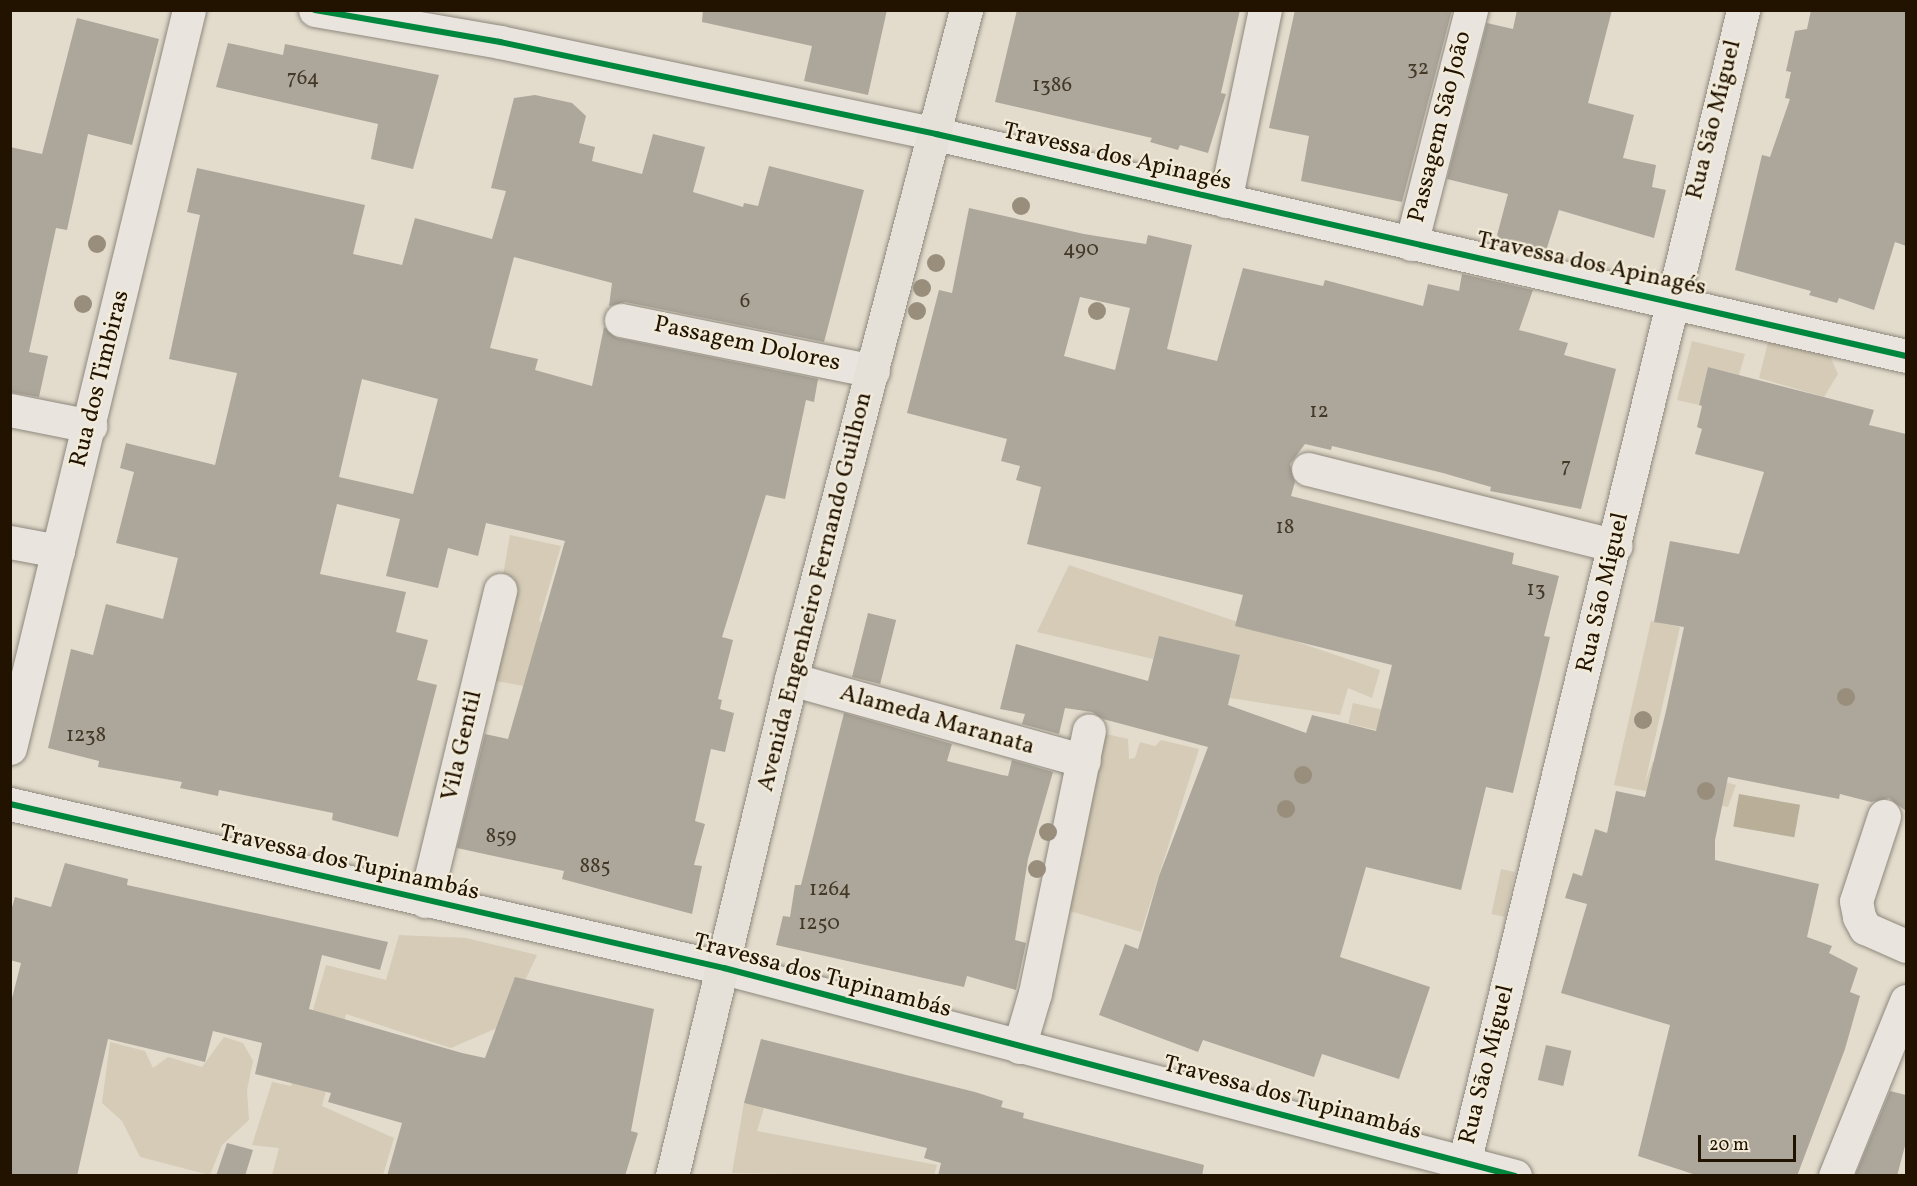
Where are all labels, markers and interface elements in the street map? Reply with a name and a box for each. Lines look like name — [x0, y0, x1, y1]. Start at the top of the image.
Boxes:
street label: Passagem São João — [1403, 28, 1479, 226]
street label: Rua São Miguel — [1681, 37, 1749, 203]
house number: 32 — [1407, 56, 1429, 82]
house number: 764 — [287, 66, 319, 92]
house number: 1386 — [1032, 73, 1072, 99]
street label: Travessa dos Apinagés — [1000, 118, 1234, 198]
street label: Travessa dos Apinagés — [1474, 227, 1708, 303]
house number: 490 — [1063, 237, 1099, 263]
street label: Rua dos Timbiras — [65, 287, 137, 471]
house number: 6 — [740, 289, 750, 315]
street label: Passagem Dolores — [651, 311, 843, 379]
street label: Avenida Engenheiro Fernando Guilhon — [752, 389, 880, 795]
house number: 12 — [1309, 399, 1329, 425]
house number: 7 — [1561, 454, 1571, 480]
street label: Rua São Miguel — [1572, 510, 1636, 676]
house number: 18 — [1276, 515, 1294, 541]
house number: 13 — [1527, 577, 1545, 603]
street label: Alameda Maranata — [836, 679, 1038, 763]
street label: Vila Gentil — [436, 688, 490, 804]
house number: 1238 — [66, 723, 106, 749]
street label: Travessa dos Tupinambás — [216, 820, 482, 908]
house number: 859 — [485, 824, 517, 850]
house number: 885 — [579, 854, 611, 880]
house number: 1264 — [809, 877, 851, 903]
house number: 1250 — [798, 911, 840, 937]
street label: Travessa dos Tupinambás — [689, 929, 955, 1025]
street label: Rua São Miguel — [1454, 982, 1522, 1148]
street label: Travessa dos Tupinambás — [1159, 1051, 1425, 1147]
scale bar — [1701, 1123, 1798, 1161]
text: 20 m — [1709, 1133, 1749, 1158]

